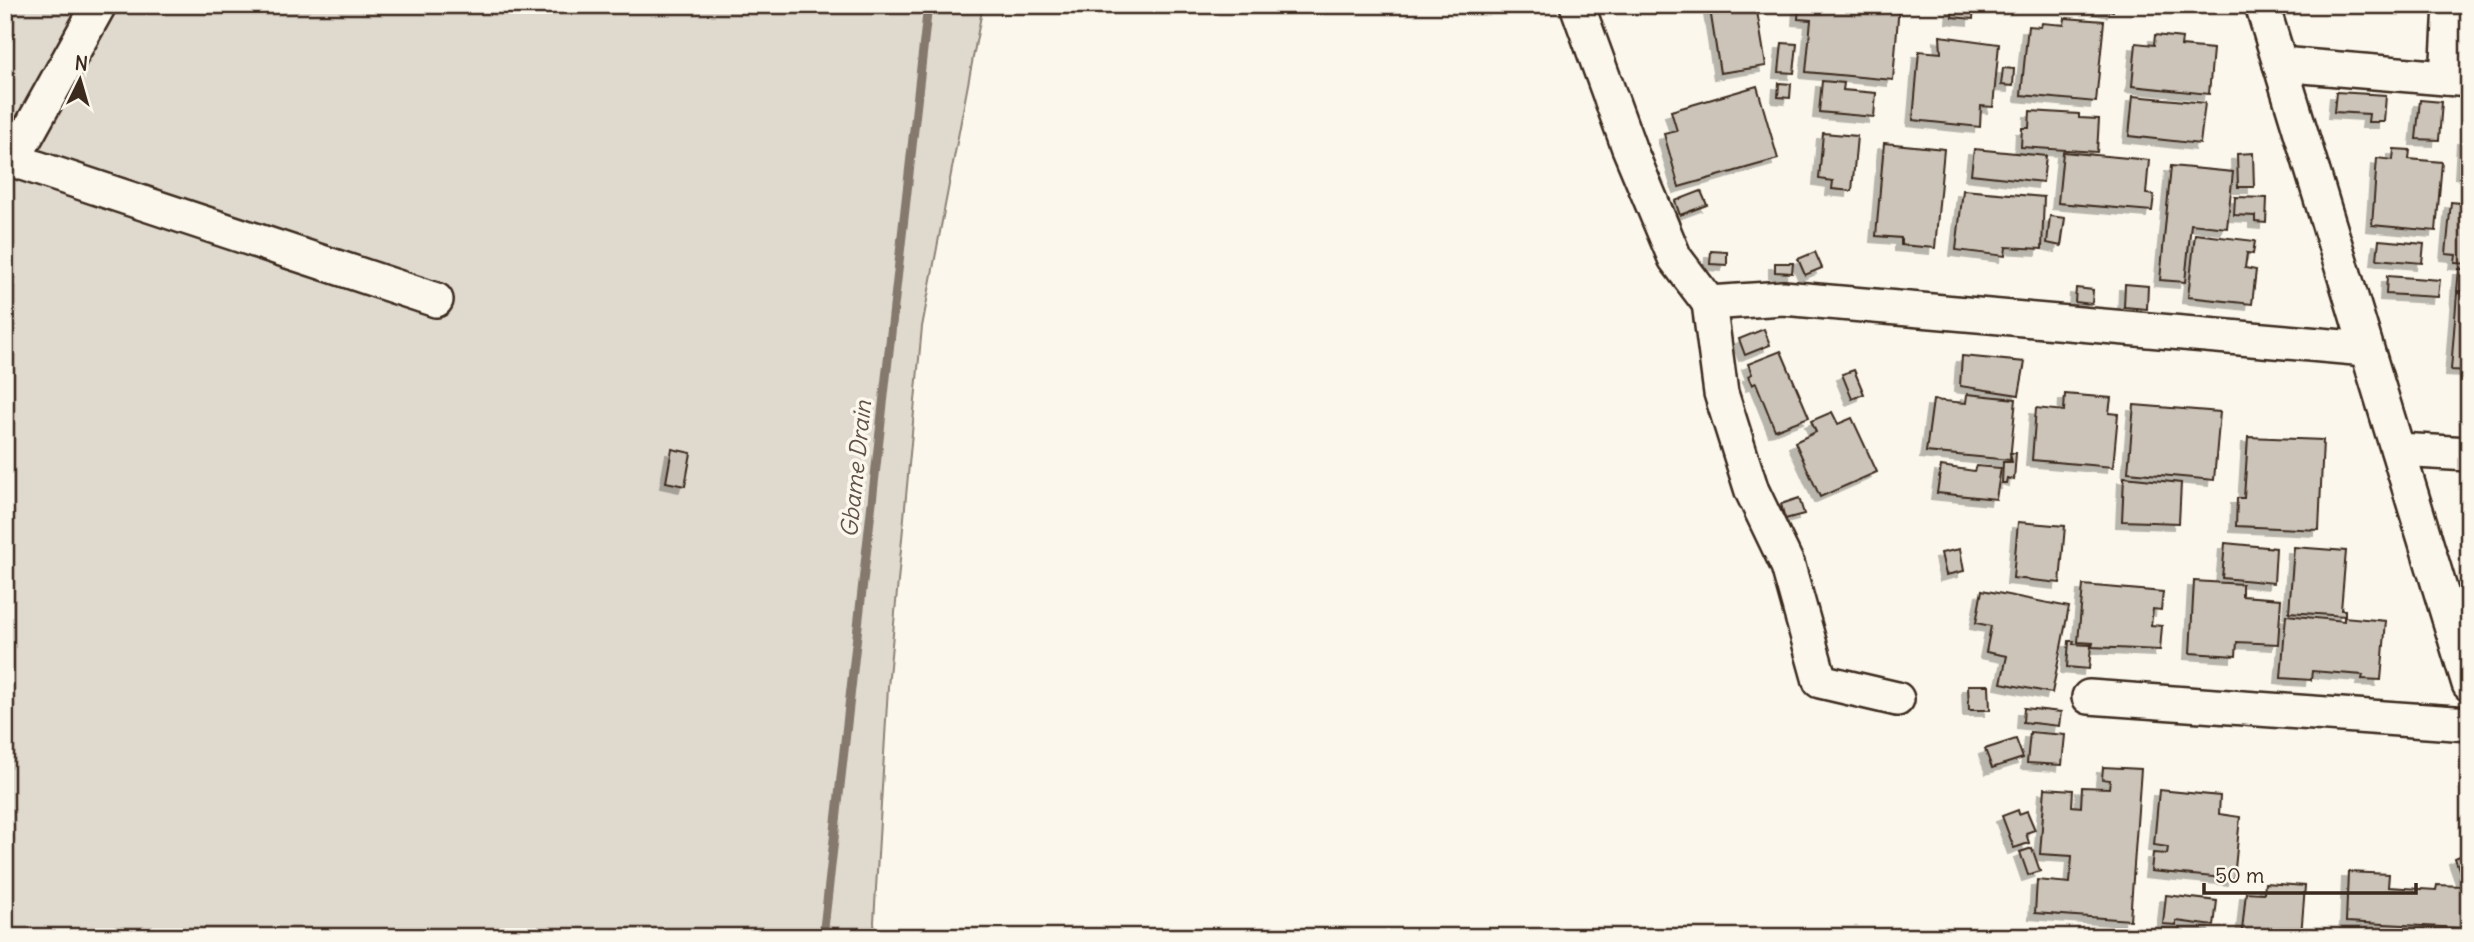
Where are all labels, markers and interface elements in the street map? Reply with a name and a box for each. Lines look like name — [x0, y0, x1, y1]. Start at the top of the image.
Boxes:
north arrow — [46, 46, 116, 116]
text: N — [74, 51, 89, 76]
water label: Gbame Drain — [834, 398, 877, 539]
scale bar — [2204, 851, 2416, 895]
text: 50 m — [2215, 862, 2264, 889]

